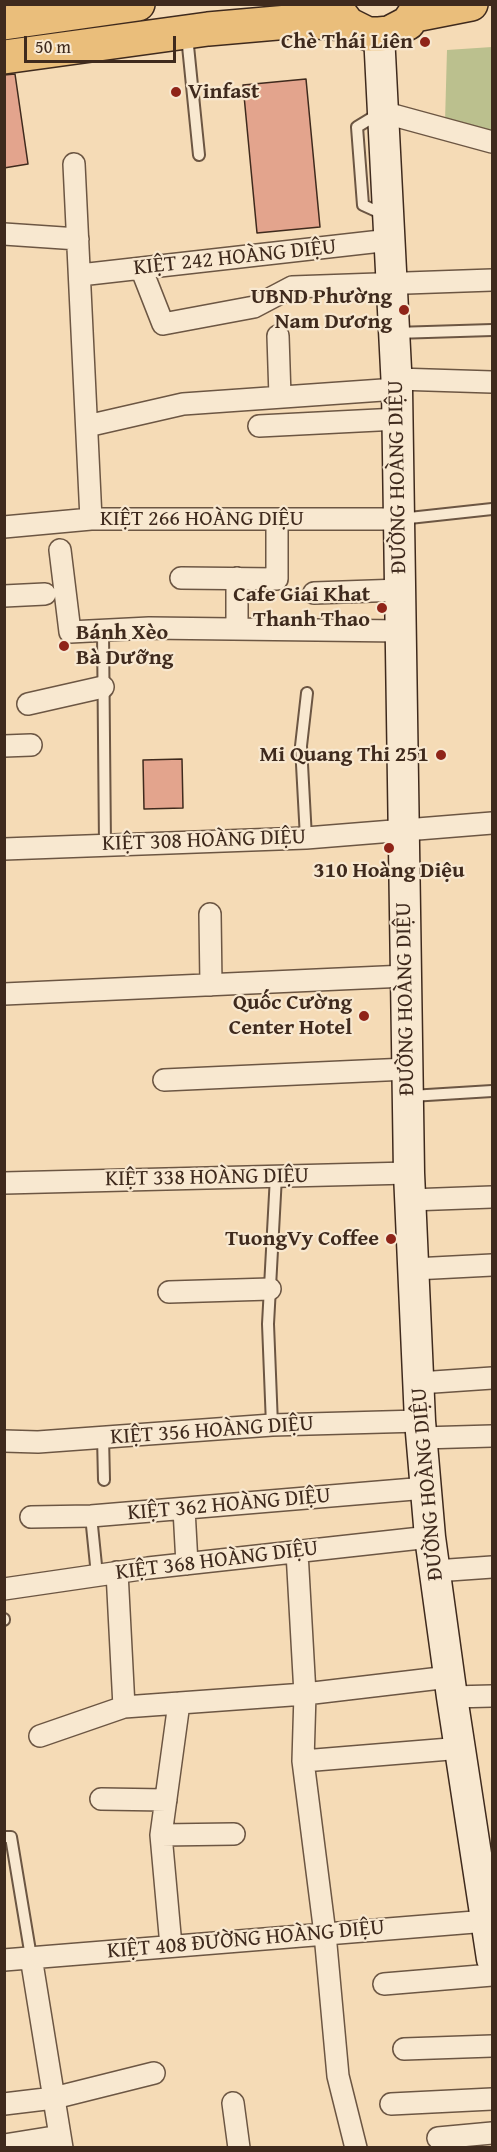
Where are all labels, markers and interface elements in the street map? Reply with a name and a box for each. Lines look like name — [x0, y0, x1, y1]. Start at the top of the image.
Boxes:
scale bar — [27, 24, 178, 62]
place label: Chè Thái Liên — [281, 29, 413, 55]
text: 50 m — [35, 33, 71, 60]
marker: Chè Thái Liên — [418, 35, 432, 49]
place label: Vinfast — [188, 79, 259, 105]
marker: Vinfast — [169, 85, 183, 99]
street label: KIỆT 242 HOÀNG DIỆU — [132, 234, 338, 282]
place label: UBND Phường Nam Dương — [251, 284, 392, 336]
marker: UBND Phường Nam Dương — [397, 303, 411, 317]
street label: ĐƯỜNG HOÀNG DIỆU — [383, 380, 413, 574]
street label: KIỆT 266 HOÀNG DIỆU — [100, 506, 304, 532]
place label: Cafe Giai Khat Thanh Thao — [233, 582, 370, 634]
marker: Cafe Giai Khat Thanh Thao — [375, 601, 389, 615]
place label: Bánh Xèo Bà Dưỡng — [76, 620, 173, 672]
marker: Bánh Xèo Bà Dưỡng — [57, 639, 71, 653]
place label: Mi Quang Thi 251 — [259, 742, 429, 768]
marker: Mi Quang Thi 251 — [434, 748, 448, 762]
street label: KIỆT 308 HOÀNG DIỆU — [102, 824, 306, 858]
marker: 310 Hoàng Diệu — [382, 841, 396, 855]
place label: 310 Hoàng Diệu — [313, 858, 465, 884]
street label: ĐƯỜNG HOÀNG DIỆU — [391, 902, 421, 1096]
place label: Quốc Cường Center Hotel — [229, 990, 352, 1042]
marker: Quốc Cường Center Hotel — [357, 1009, 371, 1023]
street label: KIỆT 338 HOÀNG DIỆU — [105, 1163, 309, 1193]
place label: TuongVy Coffee — [225, 1226, 379, 1252]
marker: TuongVy Coffee — [384, 1232, 398, 1246]
street label: ĐƯỜNG HOÀNG DIỆU — [406, 1386, 450, 1582]
street label: KIỆT 356 HOÀNG DIỆU — [109, 1411, 315, 1451]
street label: KIỆT 362 HOÀNG DIỆU — [126, 1483, 332, 1527]
street label: KIỆT 368 HOÀNG DIỆU — [114, 1535, 320, 1587]
street label: KIỆT 408 ĐƯỜNG HOÀNG DIỆU — [106, 1915, 386, 1965]

